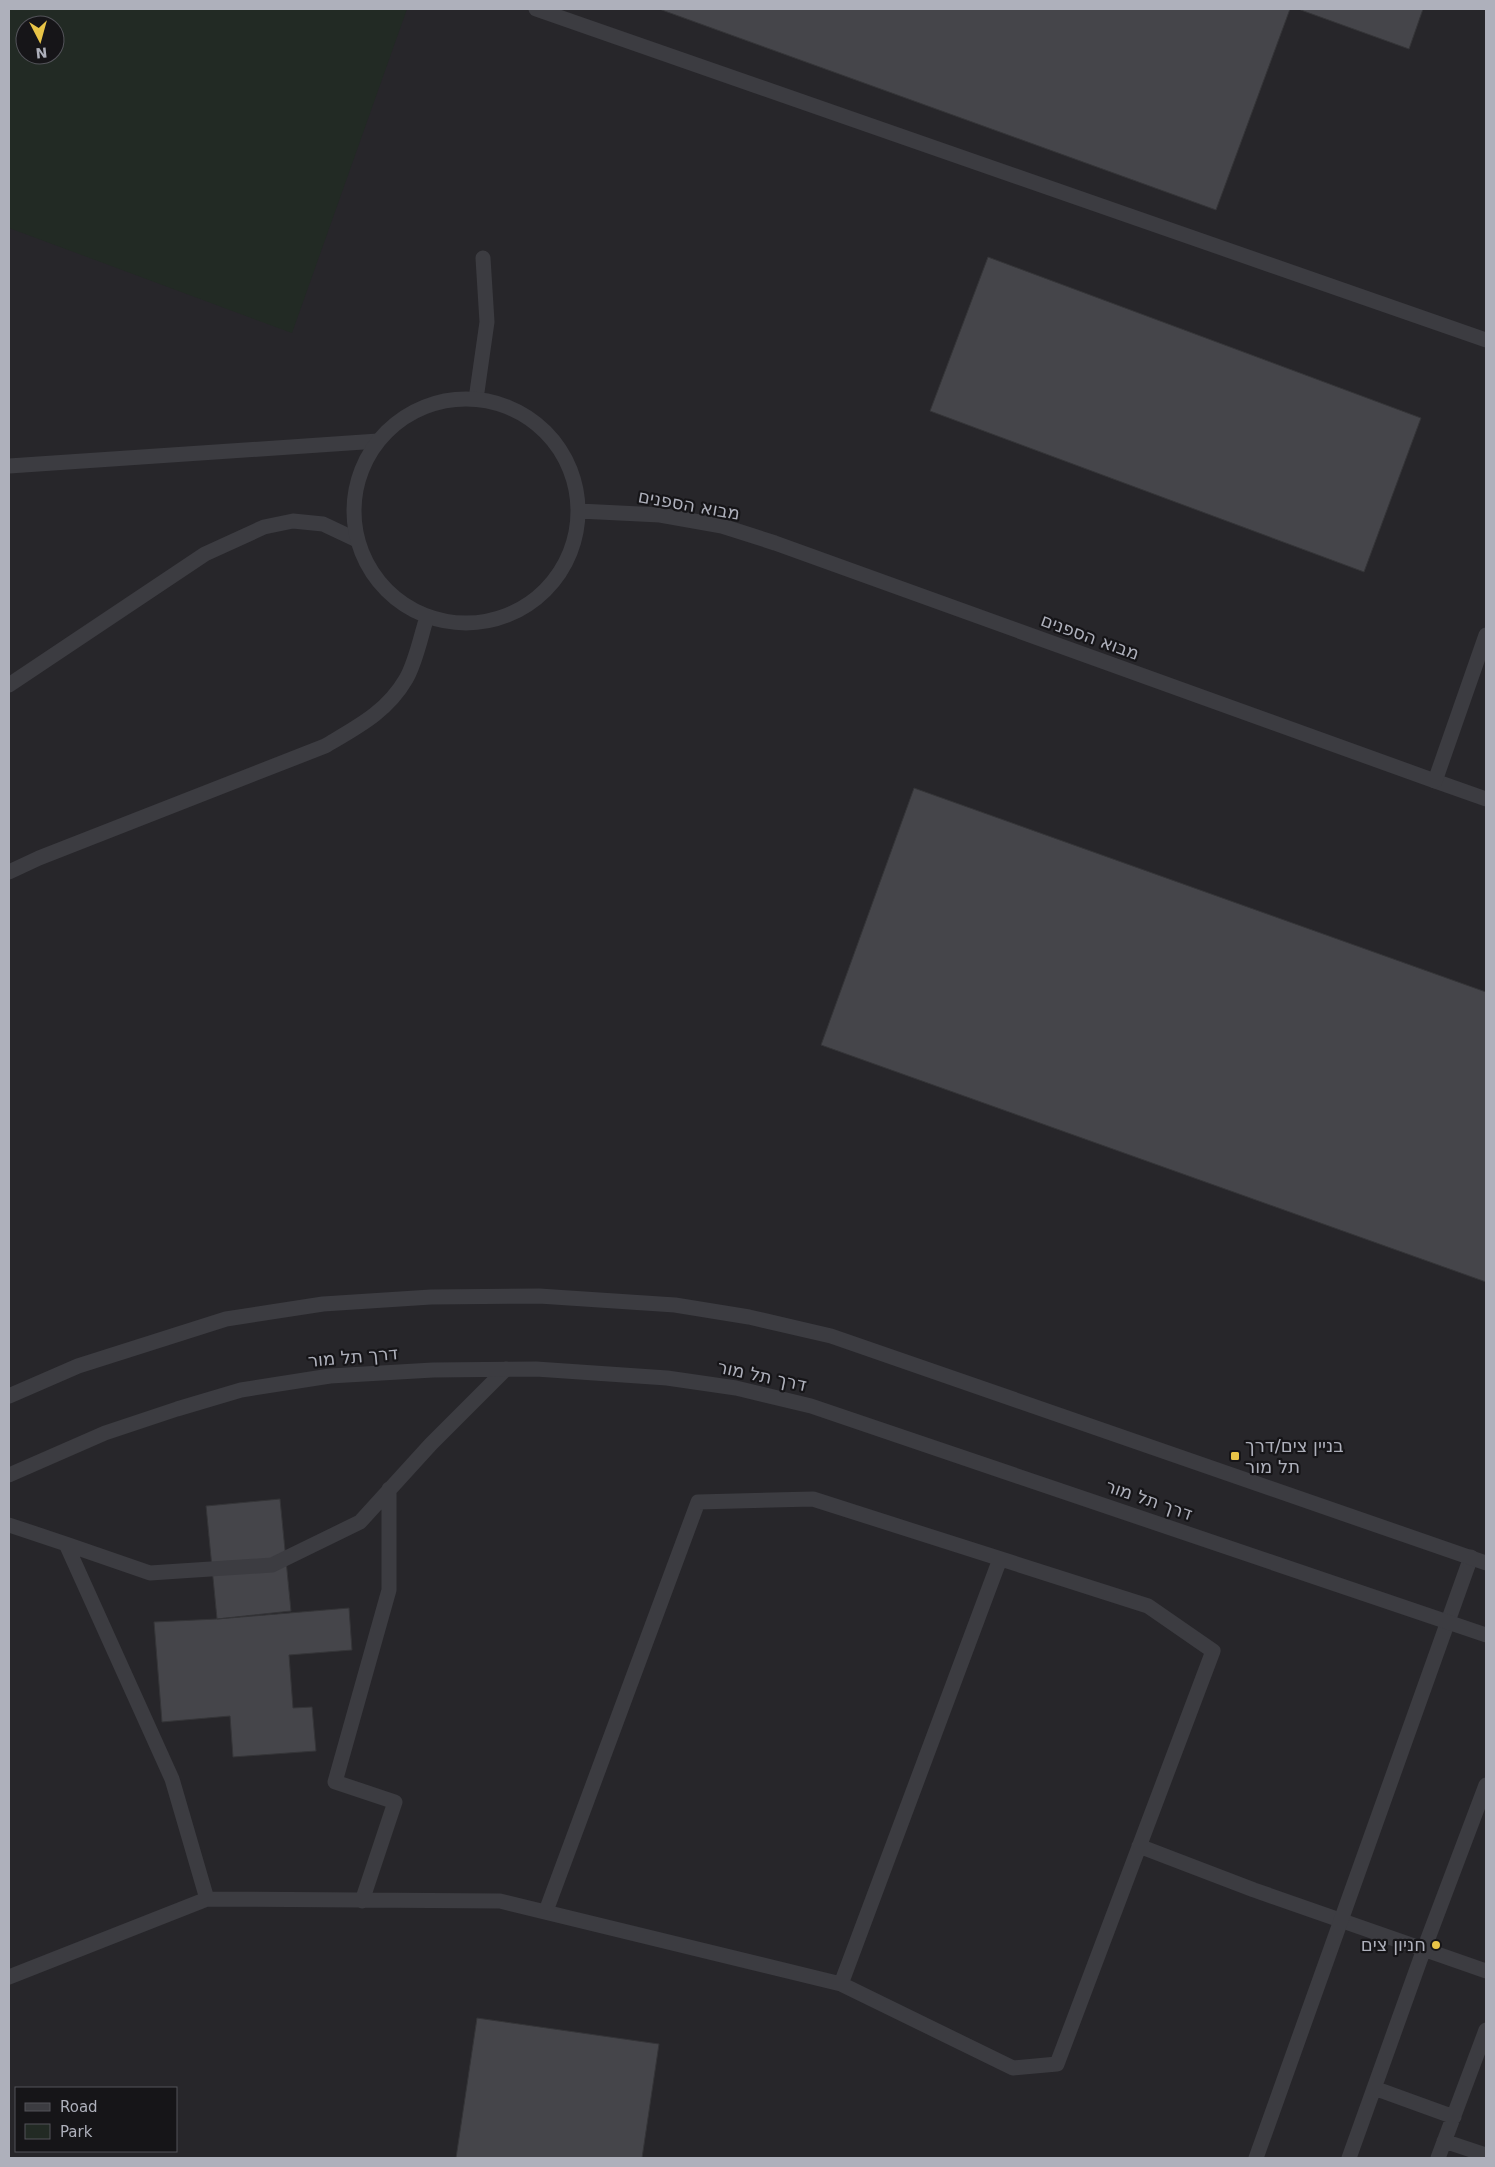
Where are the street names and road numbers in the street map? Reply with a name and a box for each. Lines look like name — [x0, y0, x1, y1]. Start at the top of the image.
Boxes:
street label: מבוא הספנים — [636, 485, 742, 524]
street label: מבוא הספנים — [1038, 609, 1142, 664]
street label: דרך תל מור — [307, 1342, 399, 1371]
street label: דרך תל מור — [716, 1356, 809, 1395]
street label: דרך תל מור — [1103, 1475, 1196, 1524]

